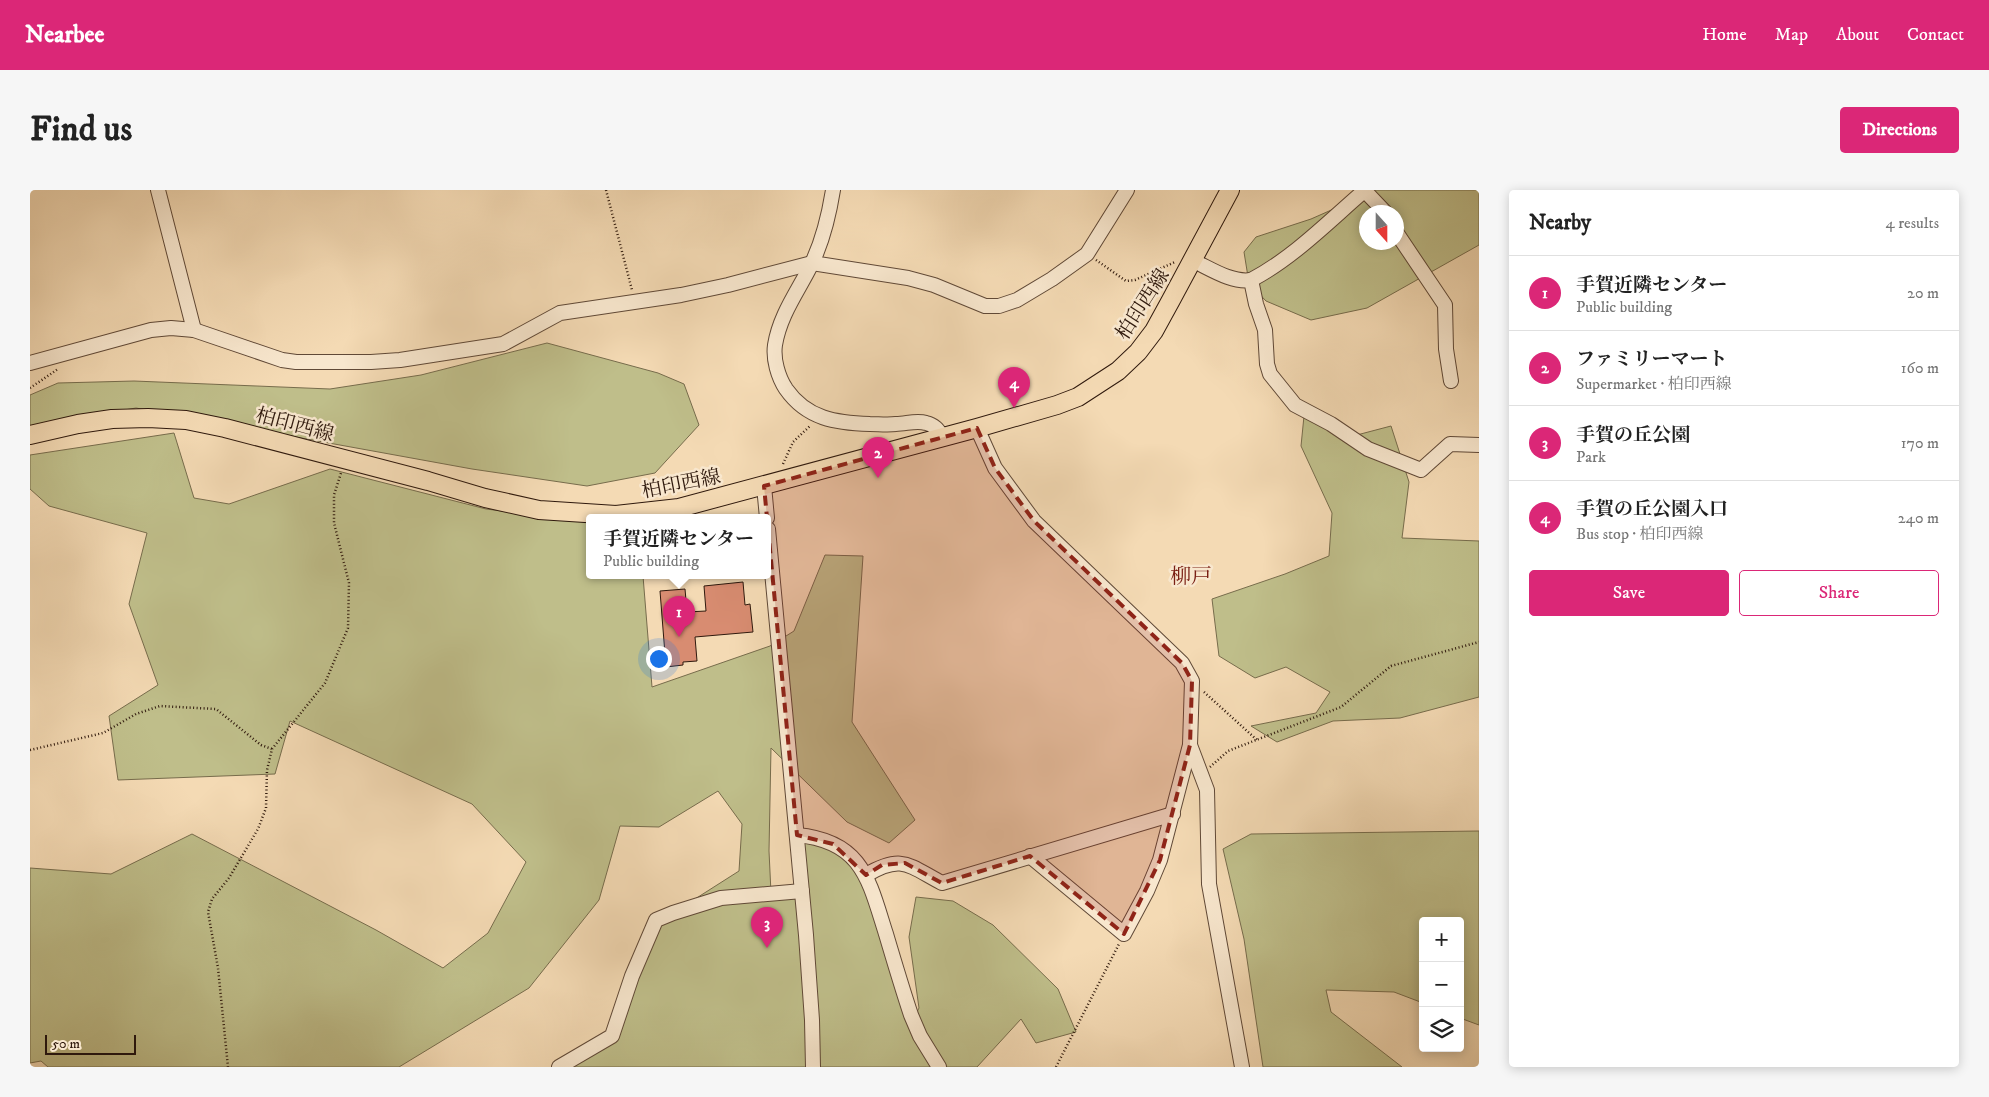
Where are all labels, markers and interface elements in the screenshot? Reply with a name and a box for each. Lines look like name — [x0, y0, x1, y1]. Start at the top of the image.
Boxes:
text: Nearbee — [25, 20, 104, 50]
text: Home — [1702, 24, 1747, 46]
text: Map — [1775, 24, 1808, 46]
text: About — [1836, 24, 1879, 46]
text: Contact — [1907, 24, 1964, 46]
button: Directions — [1840, 107, 1959, 153]
text: Find us — [30, 108, 132, 152]
north arrow — [1359, 205, 1404, 250]
text: Nearby — [1529, 210, 1591, 236]
text: 4 results — [1886, 213, 1939, 233]
street label: 柏印西線 — [1111, 264, 1176, 345]
text: 手賀近隣センター — [1576, 274, 1727, 297]
text: 1 — [1542, 283, 1548, 303]
text: 20 m — [1907, 283, 1939, 303]
text: Public building — [1576, 297, 1672, 317]
text: ファミリーマート — [1576, 348, 1728, 371]
text: 2 — [1541, 358, 1549, 378]
text: 160 m — [1901, 358, 1939, 378]
pin: 4 — [998, 367, 1030, 408]
text: Supermarket · 柏印西線 — [1576, 374, 1732, 394]
street label: 柏印西線 — [253, 403, 336, 448]
text: 手賀の丘公園 — [1576, 424, 1690, 447]
text: 3 — [1542, 433, 1548, 453]
text: 170 m — [1901, 433, 1939, 453]
pin: 2 — [862, 437, 894, 478]
text: Park — [1576, 447, 1606, 467]
street label: 柏印西線 — [640, 465, 723, 504]
text: 手賀の丘公園入口 — [1576, 498, 1728, 521]
text: 4 — [1540, 508, 1550, 528]
text: 240 m — [1898, 508, 1939, 528]
popup — [586, 514, 771, 579]
text: Bus stop · 柏印西線 — [1576, 524, 1704, 544]
text: 手賀近隣センター — [603, 528, 754, 551]
text: Public building — [603, 551, 699, 571]
district label: 柳戸 — [1170, 564, 1212, 590]
button: Save — [1529, 570, 1729, 616]
button: Share — [1739, 570, 1939, 616]
pin: 1 — [663, 596, 695, 637]
your location — [646, 646, 672, 672]
pin: 3 — [751, 907, 783, 948]
map controls — [1419, 917, 1464, 1052]
button: + — [1419, 917, 1464, 962]
button: − — [1419, 962, 1464, 1007]
button: layers — [1419, 1007, 1464, 1052]
scale bar — [45, 1032, 136, 1055]
text: 50 m — [52, 1035, 80, 1053]

